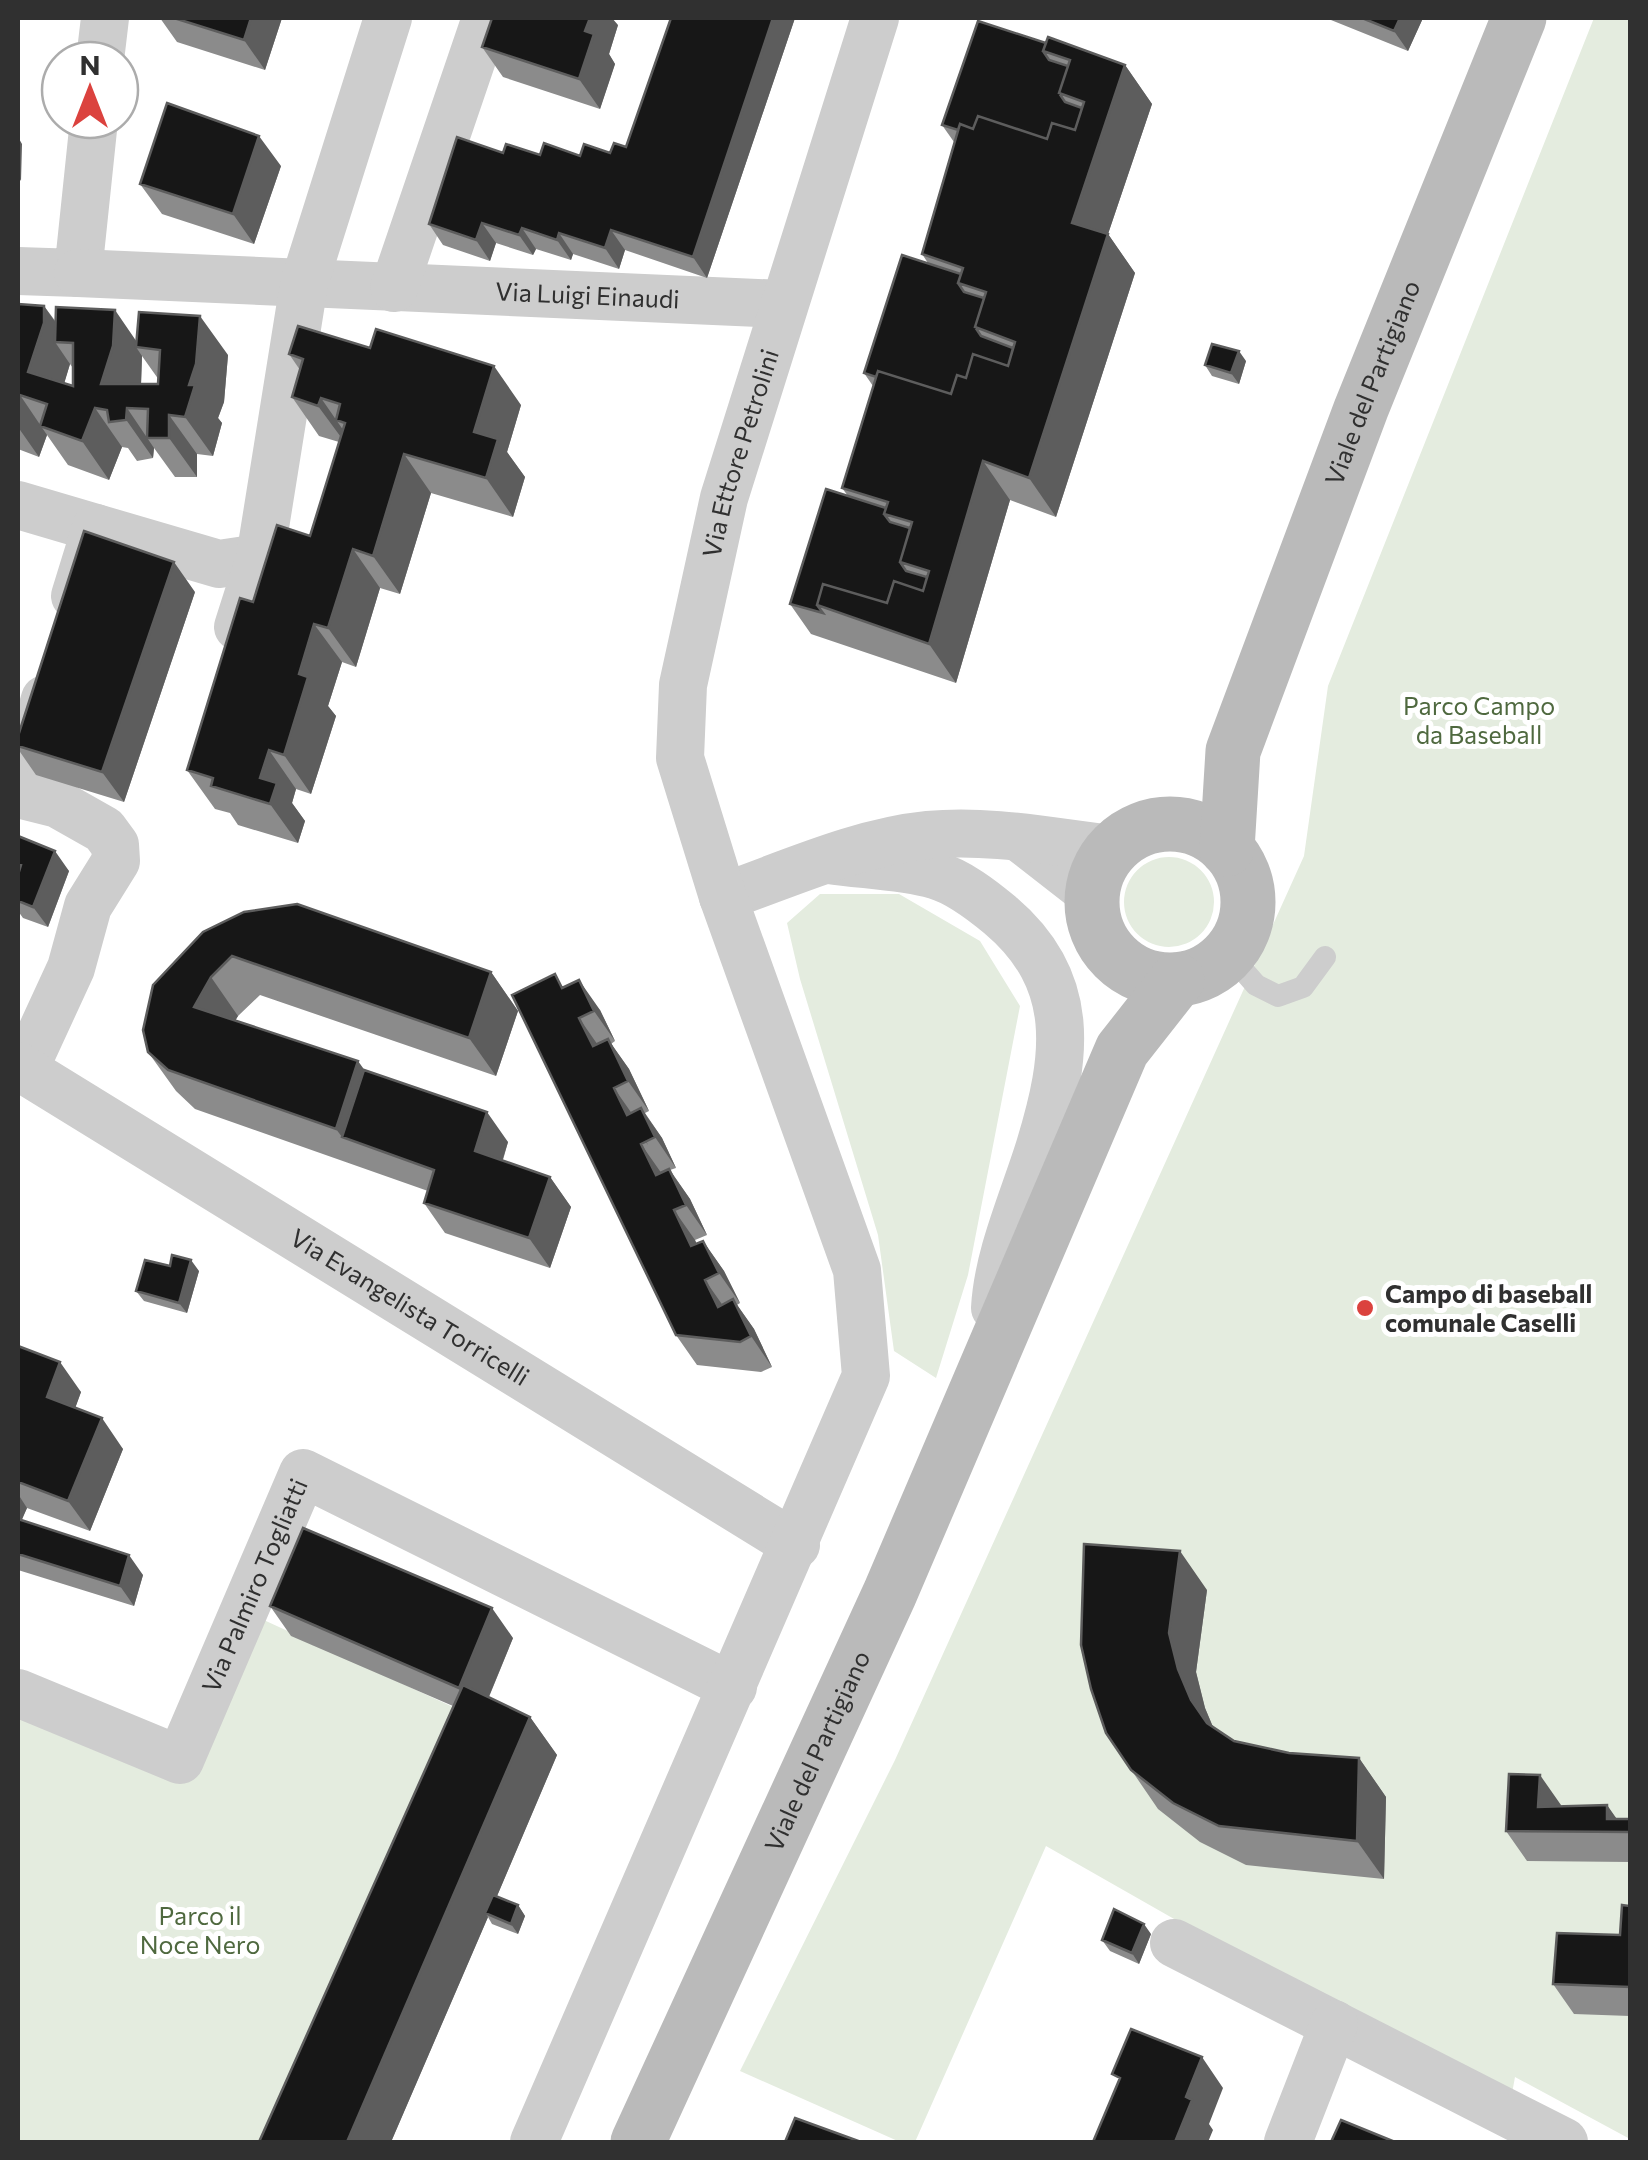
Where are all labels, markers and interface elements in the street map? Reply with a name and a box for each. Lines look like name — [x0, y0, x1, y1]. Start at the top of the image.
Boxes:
north arrow — [40, 40, 140, 140]
text: N — [80, 47, 101, 81]
street label: Via Luigi Einaudi — [495, 275, 680, 313]
street label: Viale del Partigiano — [1318, 276, 1425, 489]
street label: Via Ettore Petrolini — [695, 345, 784, 560]
park label: Parco Campo da Baseball — [1403, 690, 1555, 749]
street label: Via Evangelista Torricelli — [285, 1221, 535, 1391]
place label: Campo di baseball comunale Caselli — [1385, 1278, 1592, 1337]
marker: Campo di baseball comunale Caselli — [1354, 1297, 1376, 1319]
street label: Via Palmiro Togliatti — [195, 1474, 313, 1697]
street label: Viale del Partigiano — [757, 1646, 876, 1856]
park label: Parco il Noce Nero — [140, 1900, 260, 1959]

